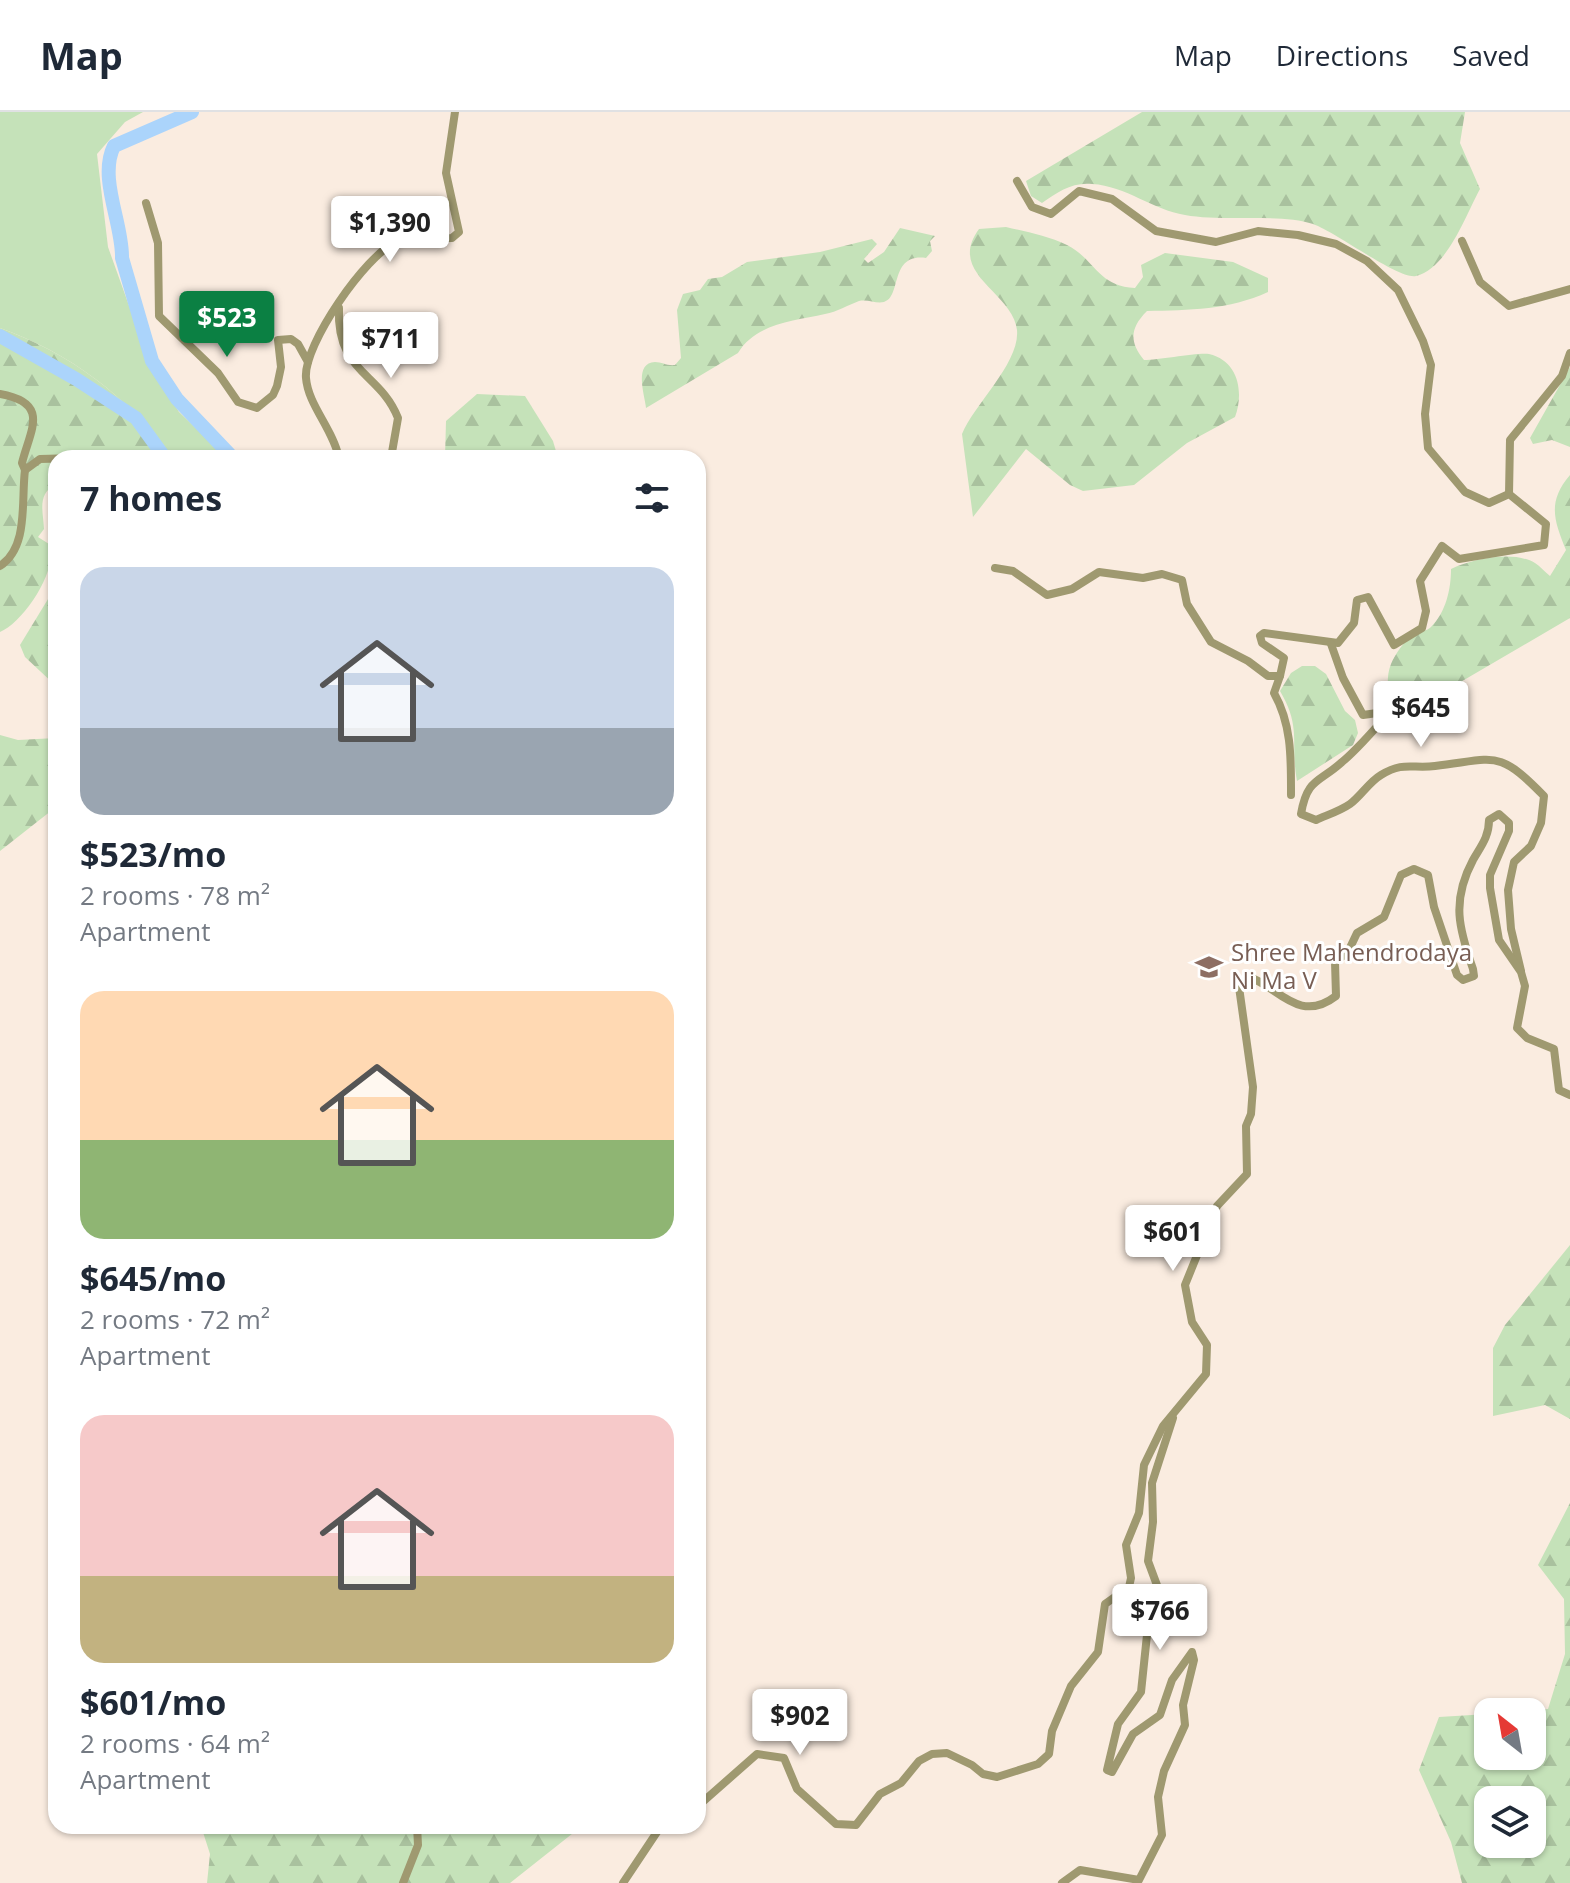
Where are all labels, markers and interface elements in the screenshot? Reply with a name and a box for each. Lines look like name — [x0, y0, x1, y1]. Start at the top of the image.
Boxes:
text: Map — [40, 29, 123, 81]
text: Map — [1174, 36, 1232, 74]
text: Directions — [1276, 36, 1408, 74]
text: Saved — [1452, 36, 1530, 74]
pin: $1,390 — [325, 196, 455, 264]
text: $1,390 — [349, 204, 431, 240]
pin: $523 — [180, 291, 274, 359]
text: $523 — [197, 299, 257, 335]
pin: $711 — [344, 312, 438, 380]
text: $711 — [361, 320, 421, 356]
text: 7 homes — [80, 475, 222, 521]
icon: filters — [630, 476, 674, 520]
icon: home — [305, 619, 449, 763]
pin: $645 — [1374, 681, 1468, 749]
text: $645 — [1391, 689, 1451, 725]
text: $523/mo — [80, 831, 226, 877]
text: 2 rooms · 78 m² — [80, 877, 270, 913]
text: Apartment — [80, 913, 211, 949]
place label: Shree Mahendrodaya Ni Ma V — [1231, 935, 1472, 996]
school or university icon: Shree Mahendrodaya Ni Ma V — [1194, 952, 1224, 982]
icon: home — [305, 1043, 449, 1187]
pin: $601 — [1126, 1205, 1220, 1273]
text: $601 — [1143, 1213, 1203, 1249]
text: $645/mo — [80, 1255, 226, 1301]
text: 2 rooms · 72 m² — [80, 1301, 270, 1337]
text: Apartment — [80, 1337, 211, 1373]
icon: home — [305, 1467, 449, 1611]
pin: $766 — [1113, 1584, 1207, 1652]
text: $766 — [1130, 1592, 1190, 1628]
text: $601/mo — [80, 1679, 226, 1725]
pin: $902 — [753, 1689, 847, 1757]
text: $902 — [770, 1697, 830, 1733]
north arrow — [1474, 1698, 1546, 1770]
map controls — [1474, 1698, 1546, 1858]
text: 2 rooms · 64 m² — [80, 1725, 270, 1761]
text: Apartment — [80, 1761, 211, 1797]
button: layers — [1474, 1786, 1546, 1858]

